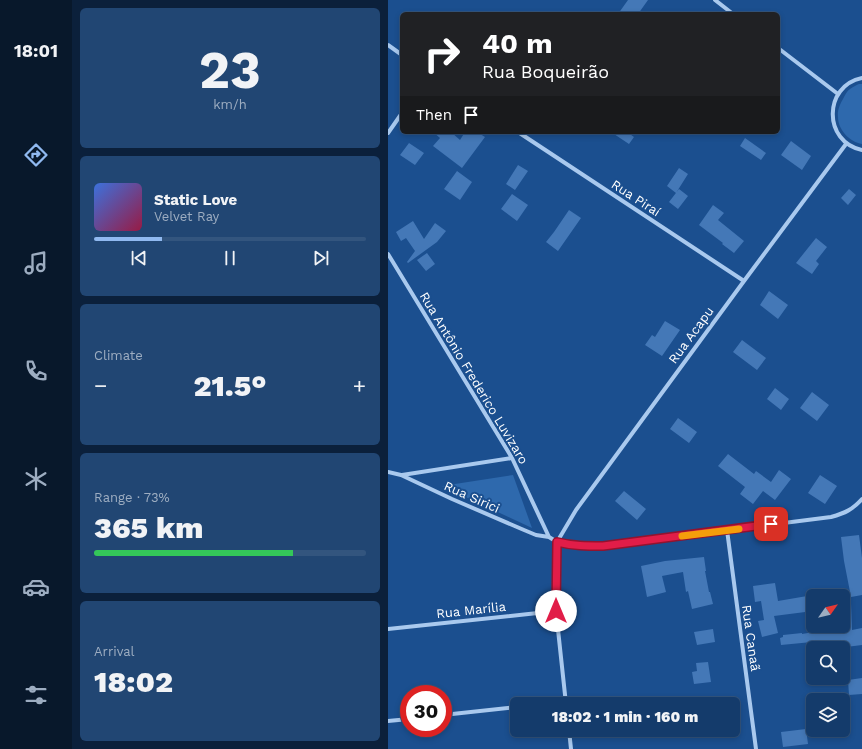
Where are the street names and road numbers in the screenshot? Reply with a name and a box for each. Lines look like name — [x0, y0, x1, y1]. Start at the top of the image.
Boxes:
street label: Rua Piraí — [609, 177, 664, 220]
street label: Rua Antônio Frederico Luvizaro — [417, 289, 532, 467]
street label: Rua Acapu — [665, 304, 717, 366]
street label: Rua Sirici — [442, 478, 502, 516]
street label: Rua Marília — [435, 599, 507, 621]
street label: Rua Canaã — [739, 604, 763, 673]

